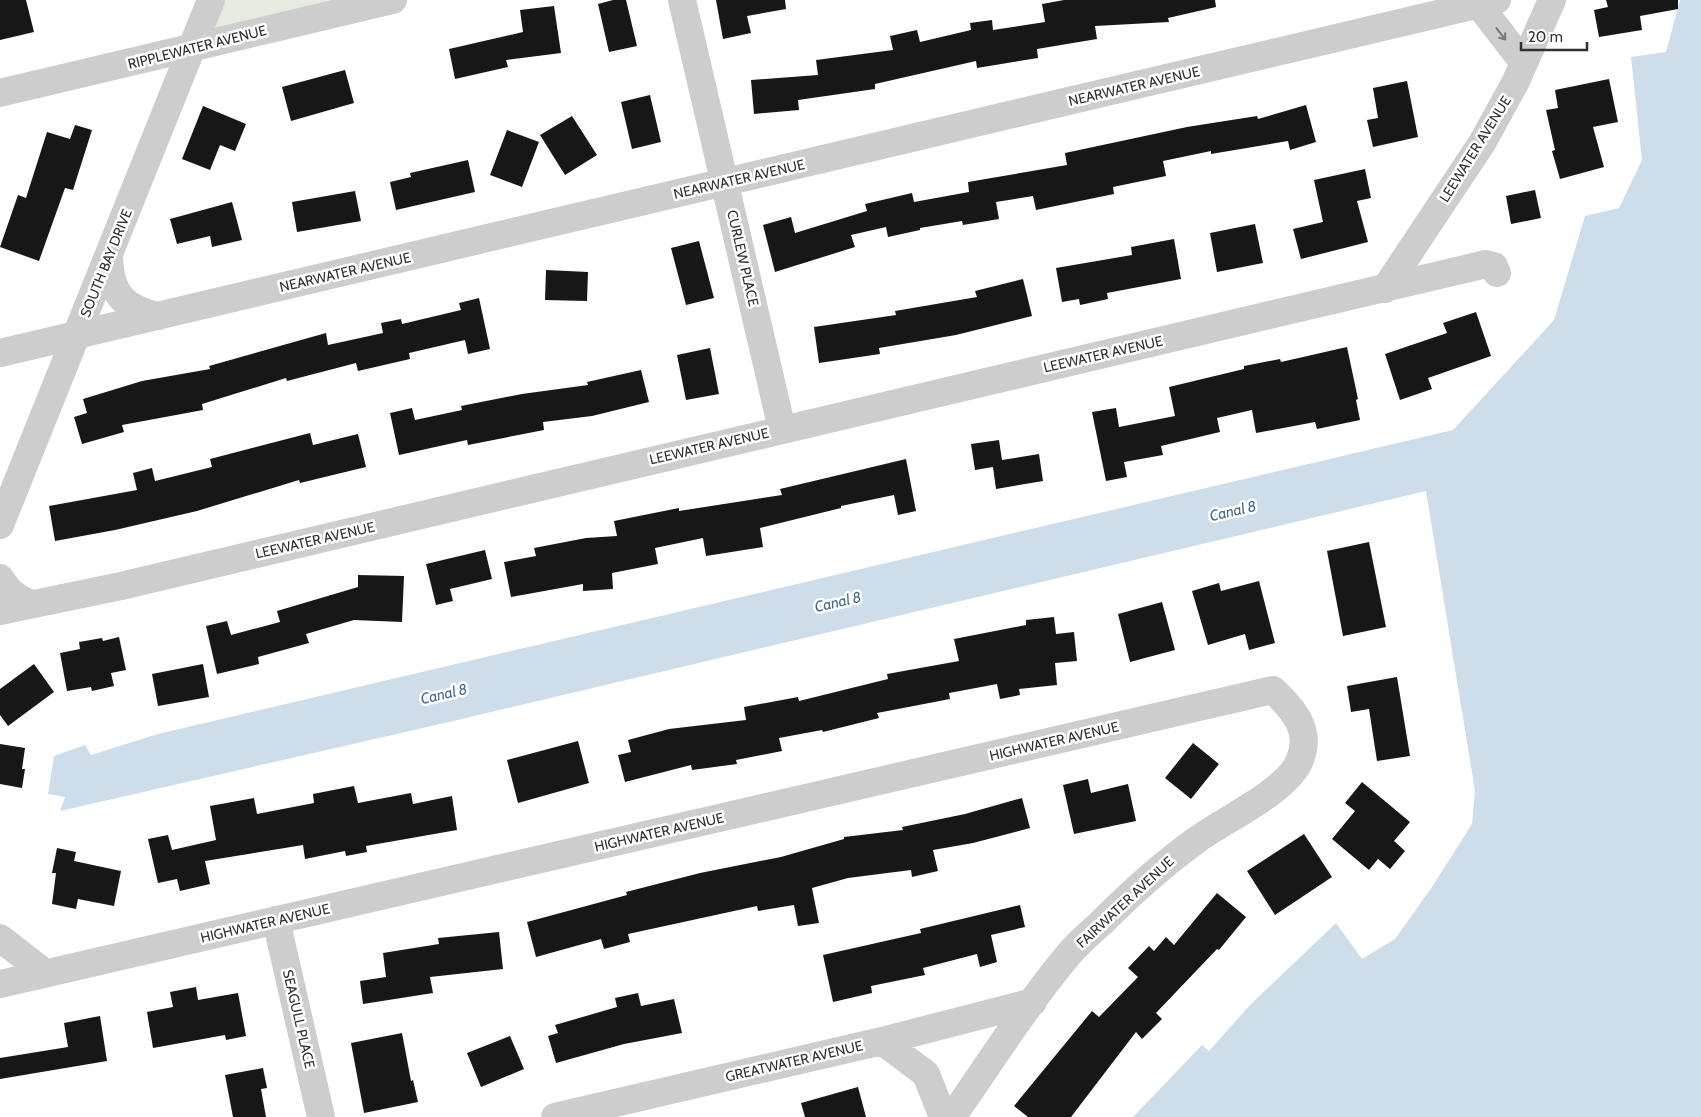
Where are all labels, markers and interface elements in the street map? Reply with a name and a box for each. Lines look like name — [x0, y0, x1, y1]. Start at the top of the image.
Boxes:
scale bar — [1521, 20, 1587, 52]
street label: RIPPLEWATER AVENUE — [126, 21, 268, 73]
one-way arrow — [1496, 27, 1506, 41]
text: 20 m — [1528, 28, 1563, 46]
street label: NEARWATER AVENUE — [1067, 62, 1202, 110]
street label: LEEWATER AVENUE — [1435, 92, 1515, 205]
street label: NEARWATER AVENUE — [672, 155, 807, 203]
street label: SOUTH BAY DRIVE — [76, 206, 136, 320]
street label: CURLEW PLACE — [723, 208, 763, 308]
street label: NEARWATER AVENUE — [278, 248, 413, 296]
street label: LEEWATER AVENUE — [1042, 331, 1165, 376]
street label: LEEWATER AVENUE — [648, 423, 771, 468]
water label: Canal 8 — [1208, 497, 1258, 525]
street label: LEEWATER AVENUE — [254, 517, 377, 562]
water label: Canal 8 — [813, 588, 863, 616]
water label: Canal 8 — [419, 680, 469, 708]
street label: HIGHWATER AVENUE — [988, 717, 1121, 765]
street label: HIGHWATER AVENUE — [593, 808, 726, 856]
street label: FAIRWATER AVENUE — [1073, 852, 1178, 952]
street label: HIGHWATER AVENUE — [199, 899, 332, 947]
street label: SEAGULL PLACE — [279, 968, 319, 1070]
street label: GREATWATER AVENUE — [724, 1036, 865, 1086]

